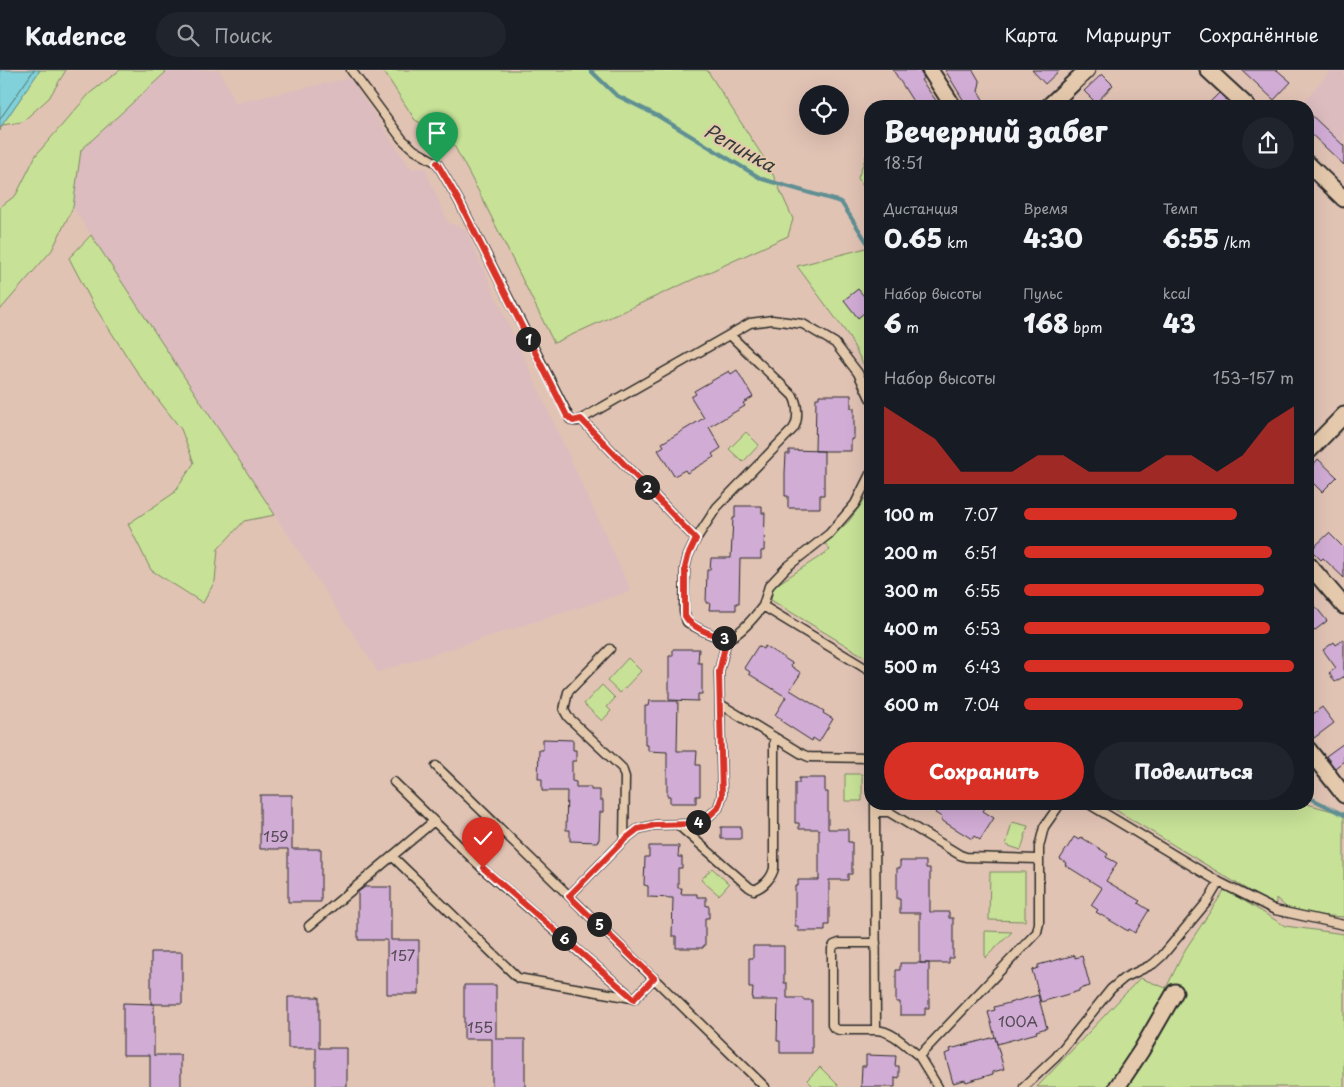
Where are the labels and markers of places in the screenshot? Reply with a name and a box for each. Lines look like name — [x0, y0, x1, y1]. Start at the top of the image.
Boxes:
pin — [416, 112, 458, 163]
pin: 1 — [516, 326, 540, 352]
pin: 2 — [634, 474, 660, 500]
pin: 3 — [712, 626, 736, 650]
pin: 4 — [686, 810, 710, 834]
pin — [462, 817, 504, 868]
pin: 5 — [586, 912, 612, 936]
pin: 6 — [552, 926, 576, 950]

